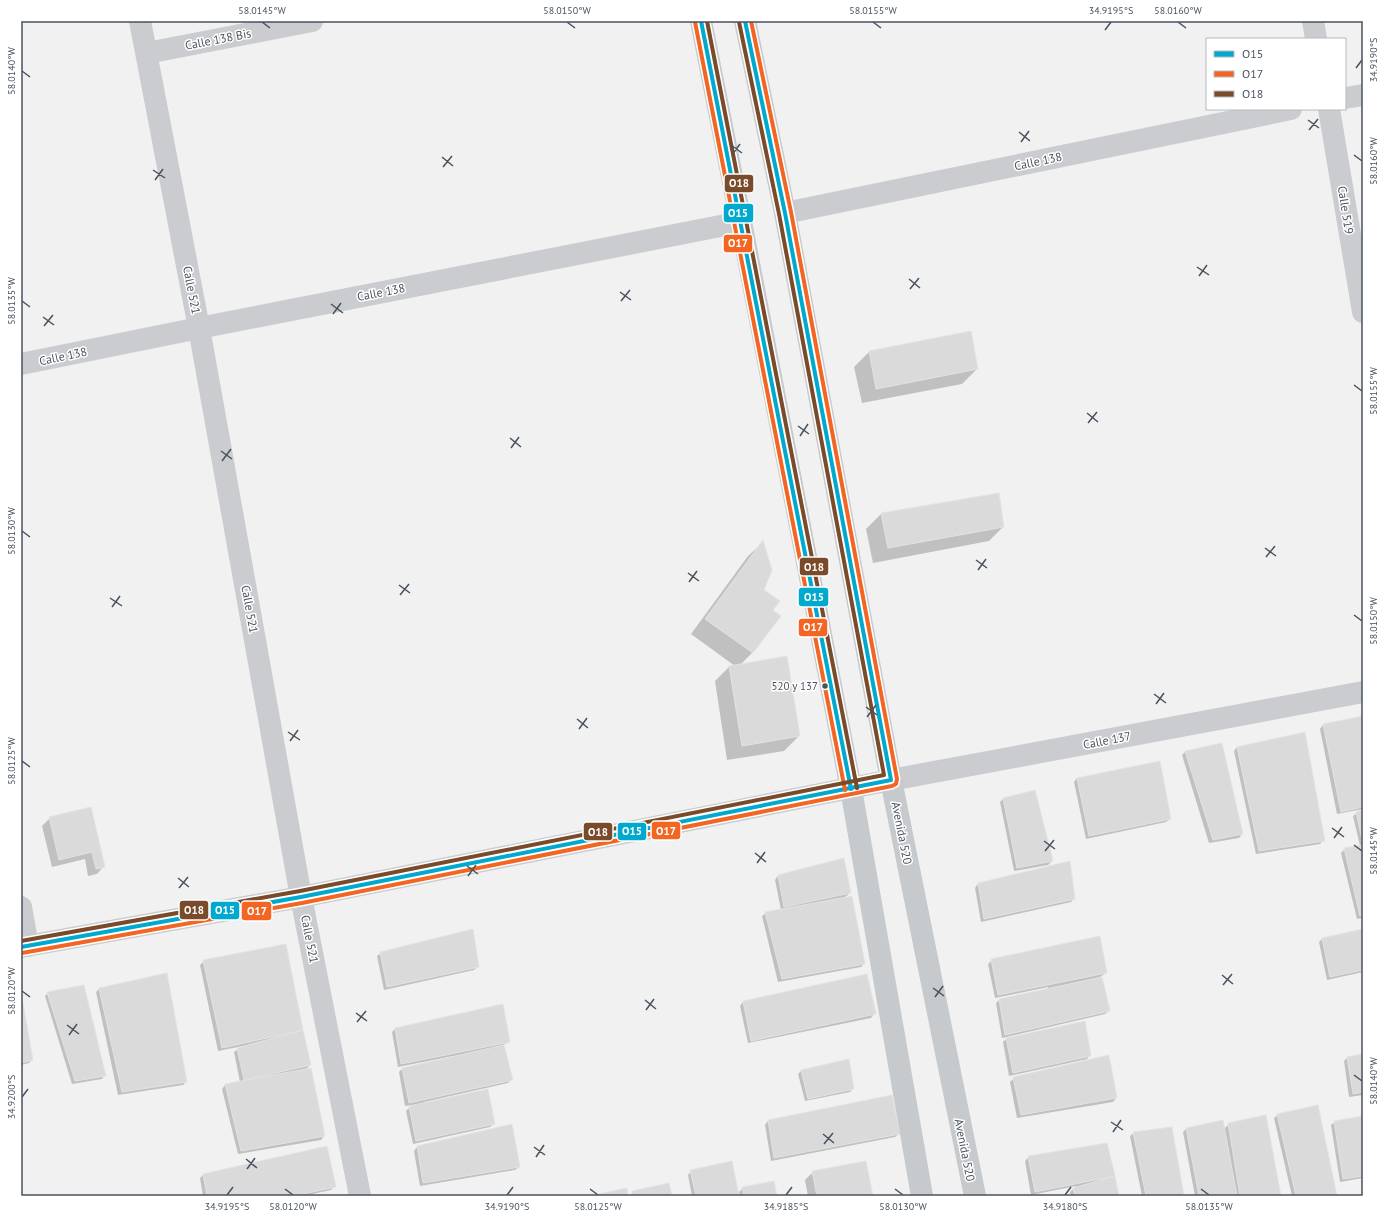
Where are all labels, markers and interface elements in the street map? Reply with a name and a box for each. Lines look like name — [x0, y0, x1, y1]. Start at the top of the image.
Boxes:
text: 58.0145°W — [238, 4, 286, 17]
text: 58.0150°W — [543, 4, 591, 17]
text: 58.0155°W — [849, 4, 897, 17]
text: 34.9195°S — [1089, 4, 1133, 17]
text: 58.0160°W — [1154, 4, 1202, 17]
street label: Calle 138 Bis — [184, 25, 252, 53]
legend — [1206, 38, 1346, 110]
text: 34.9190°S — [1367, 38, 1380, 82]
text: O15 — [1242, 46, 1263, 61]
text: 58.0140°W — [5, 47, 18, 95]
text: O17 — [1242, 66, 1263, 81]
text: O18 — [1242, 86, 1263, 101]
text: 58.0160°W — [1367, 137, 1380, 185]
street label: Calle 138 — [1013, 149, 1063, 173]
line badge: O18 — [724, 174, 754, 193]
text: O18 — [729, 176, 749, 190]
street label: Calle 519 — [1335, 185, 1357, 235]
line badge: O15 — [723, 203, 754, 223]
text: O15 — [728, 206, 748, 220]
line badge: O17 — [723, 234, 753, 253]
text: O17 — [728, 236, 748, 250]
street label: Calle 521 — [180, 265, 204, 315]
text: 58.0135°W — [5, 277, 18, 325]
street label: Calle 138 — [356, 280, 406, 304]
street label: Calle 138 — [38, 344, 88, 368]
text: 58.0155°W — [1367, 367, 1380, 415]
text: 58.0130°W — [5, 507, 18, 555]
line badge: O18 — [799, 557, 829, 576]
text: O18 — [804, 560, 824, 574]
street label: Calle 521 — [238, 584, 262, 634]
line badge: O15 — [798, 587, 829, 607]
text: O15 — [804, 590, 824, 604]
text: 58.0150°W — [1367, 597, 1380, 645]
line badge: O17 — [798, 618, 828, 637]
text: O17 — [803, 620, 823, 634]
place label: 520 y 137 — [772, 679, 818, 693]
marker: 520 y 137 — [820, 681, 830, 691]
street label: Calle 137 — [1082, 728, 1132, 752]
text: 58.0125°W — [5, 737, 18, 785]
street label: Avenida 520 — [889, 800, 915, 866]
line badge: O17 — [651, 821, 681, 840]
line badge: O18 — [583, 822, 613, 841]
line badge: O15 — [617, 822, 647, 841]
text: O15 — [622, 824, 642, 838]
text: O17 — [656, 824, 676, 838]
text: O18 — [588, 825, 608, 839]
text: 58.0145°W — [1367, 827, 1380, 875]
line badge: O18 — [179, 900, 209, 920]
line badge: O15 — [210, 901, 240, 920]
line badge: O17 — [241, 901, 272, 921]
text: O18 — [184, 903, 204, 917]
text: O15 — [215, 903, 235, 917]
text: O17 — [247, 904, 267, 918]
street label: Calle 521 — [298, 914, 322, 964]
text: 58.0120°W — [5, 967, 18, 1015]
text: 58.0140°W — [1367, 1057, 1380, 1105]
text: 34.9200°S — [5, 1075, 18, 1119]
street label: Avenida 520 — [952, 1117, 978, 1183]
text: 34.9195°S — [205, 1200, 249, 1213]
text: 58.0120°W — [269, 1200, 317, 1213]
text: 34.9190°S — [485, 1200, 529, 1213]
text: 58.0125°W — [574, 1200, 622, 1213]
text: 34.9185°S — [764, 1200, 808, 1213]
text: 58.0130°W — [879, 1200, 927, 1213]
text: 34.9180°S — [1043, 1200, 1087, 1213]
text: 58.0135°W — [1185, 1200, 1233, 1213]

